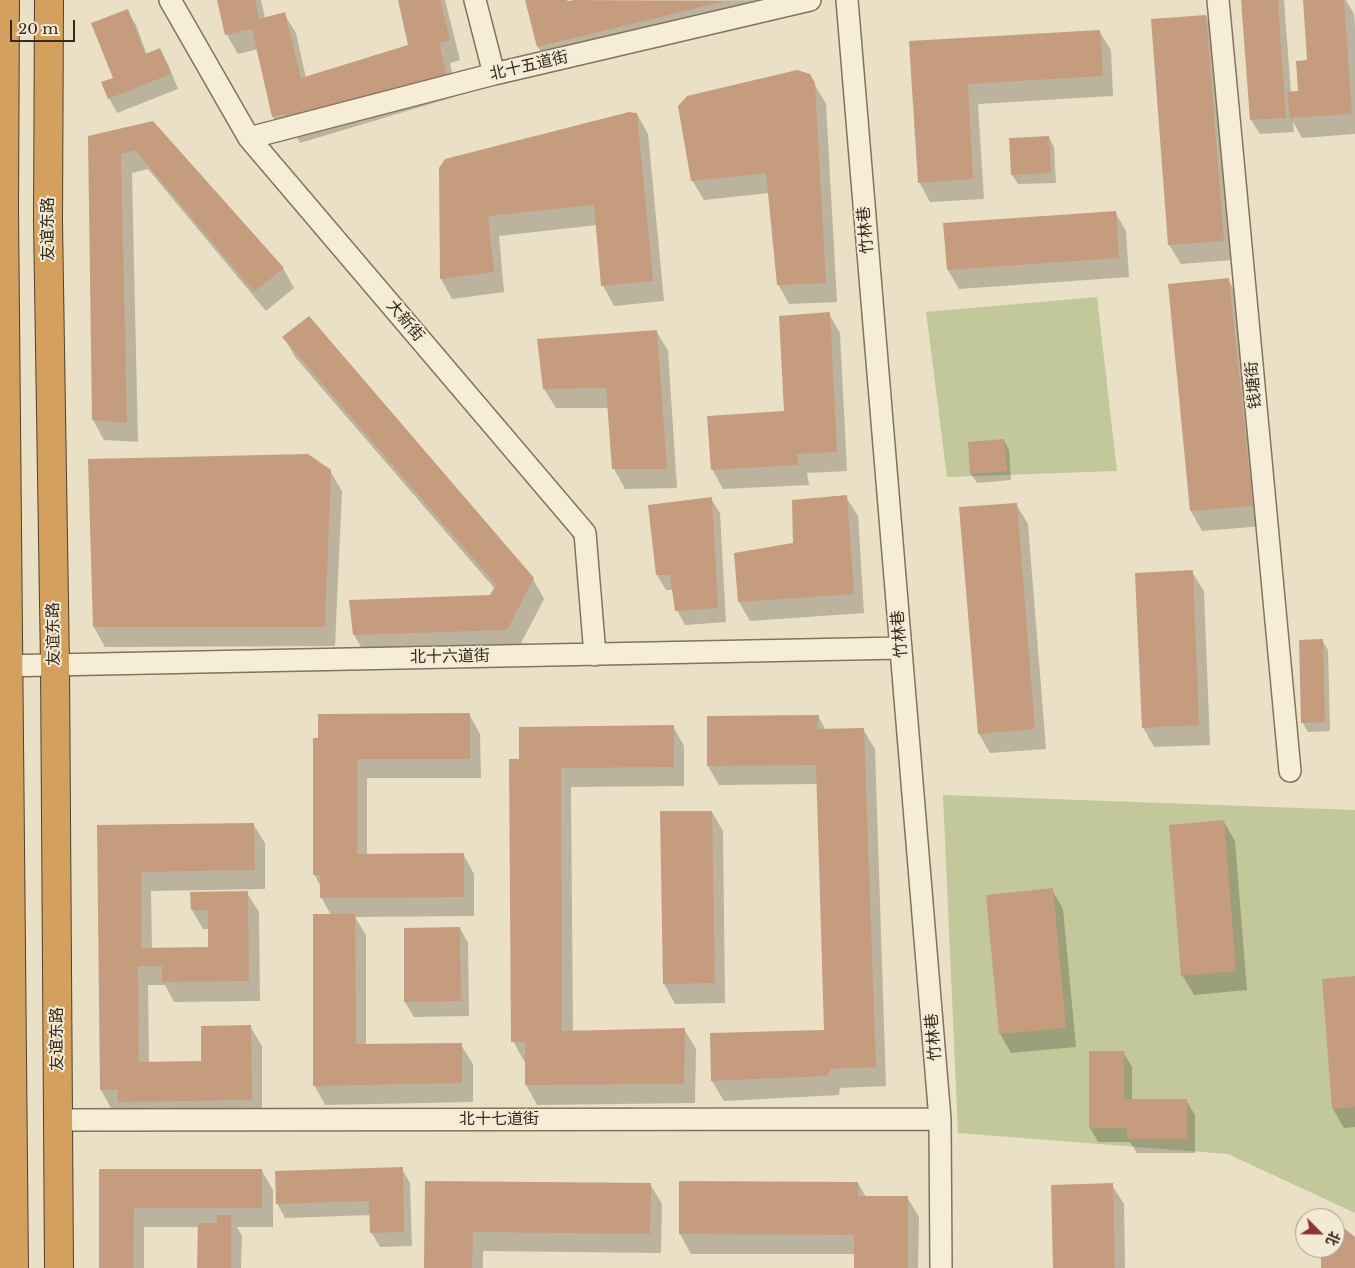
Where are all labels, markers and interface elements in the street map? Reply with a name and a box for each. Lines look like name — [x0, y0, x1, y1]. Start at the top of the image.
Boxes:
scale bar — [12, 10, 78, 42]
text: 20 m — [18, 19, 58, 38]
street label: 北十五道街 — [488, 48, 570, 84]
street label: 友谊东路 — [38, 197, 58, 261]
street label: 竹林巷 — [854, 205, 878, 255]
street label: 大新街 — [382, 296, 428, 346]
street label: 钱塘街 — [1242, 360, 1266, 410]
street label: 友谊东路 — [44, 602, 64, 666]
street label: 竹林巷 — [888, 609, 912, 659]
street label: 北十六道街 — [410, 647, 490, 667]
street label: 友谊东路 — [47, 1007, 67, 1071]
street label: 竹林巷 — [922, 1012, 946, 1062]
street label: 北十七道街 — [459, 1109, 539, 1129]
north arrow — [1295, 1208, 1345, 1258]
text: 北 — [1322, 1229, 1344, 1248]

